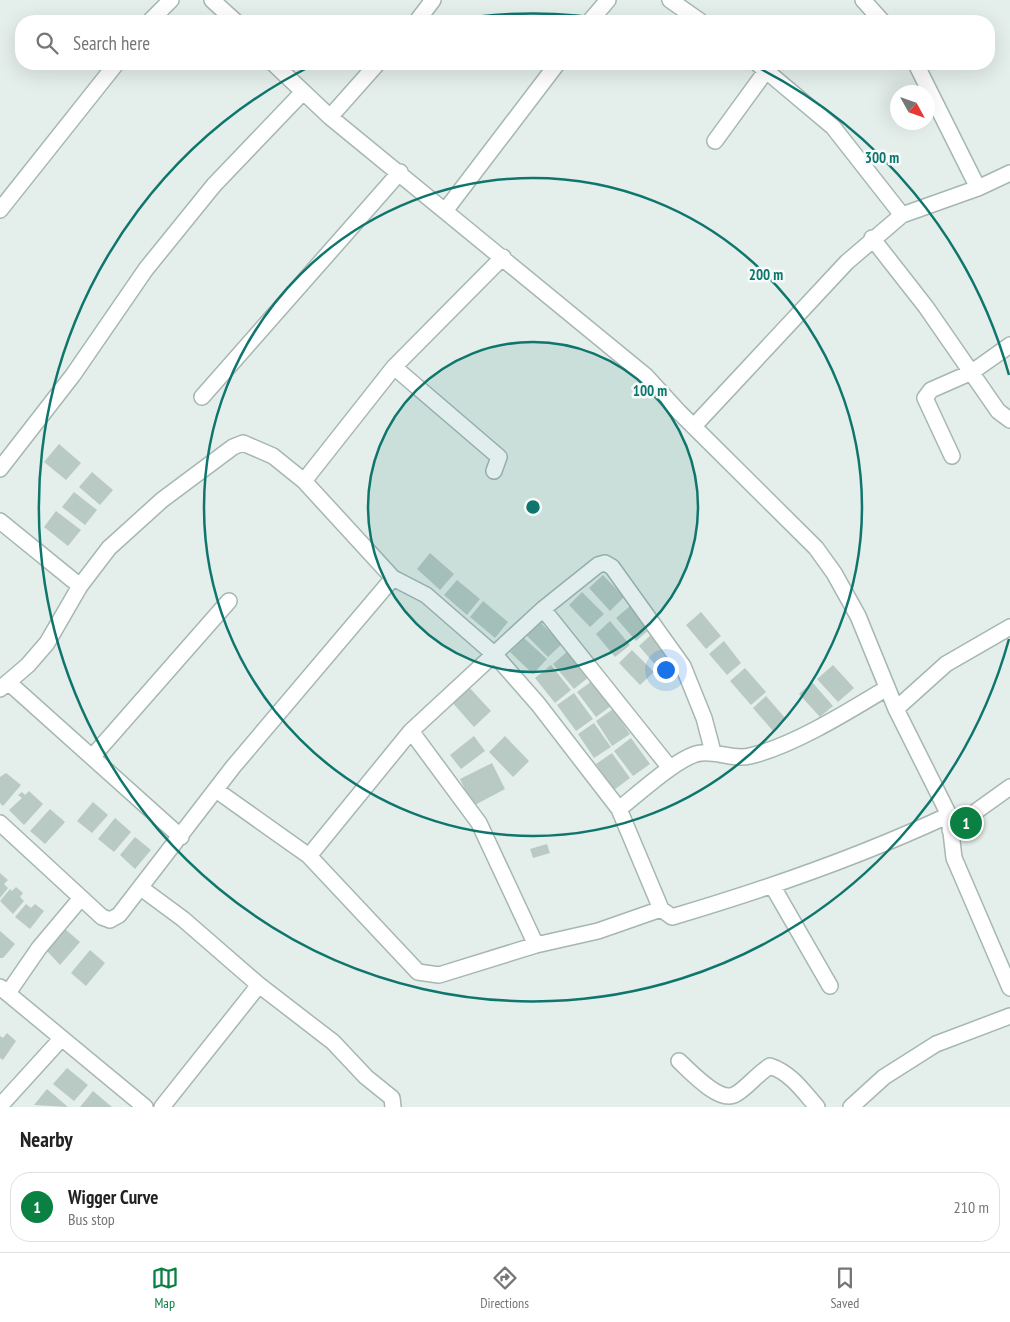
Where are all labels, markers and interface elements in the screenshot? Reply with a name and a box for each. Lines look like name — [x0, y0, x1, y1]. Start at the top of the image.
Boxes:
search box — [15, 15, 995, 70]
icon: search — [33, 29, 61, 57]
text: Search here — [73, 31, 150, 55]
north arrow — [890, 85, 935, 130]
text: 300 m — [865, 148, 899, 167]
text: 200 m — [749, 265, 783, 284]
text: 100 m — [633, 381, 667, 400]
centre of rings — [524, 498, 542, 516]
your location — [653, 657, 679, 683]
pin: 1 — [950, 804, 982, 842]
text: Nearby — [20, 1126, 73, 1153]
text: Wigger Curve — [68, 1185, 158, 1209]
text: 1 — [33, 1197, 41, 1217]
text: 210 m — [954, 1197, 989, 1217]
text: Bus stop — [68, 1209, 115, 1229]
tab: Map — [151, 1264, 179, 1312]
tab: Directions — [480, 1264, 529, 1312]
tab: Saved — [830, 1264, 859, 1312]

